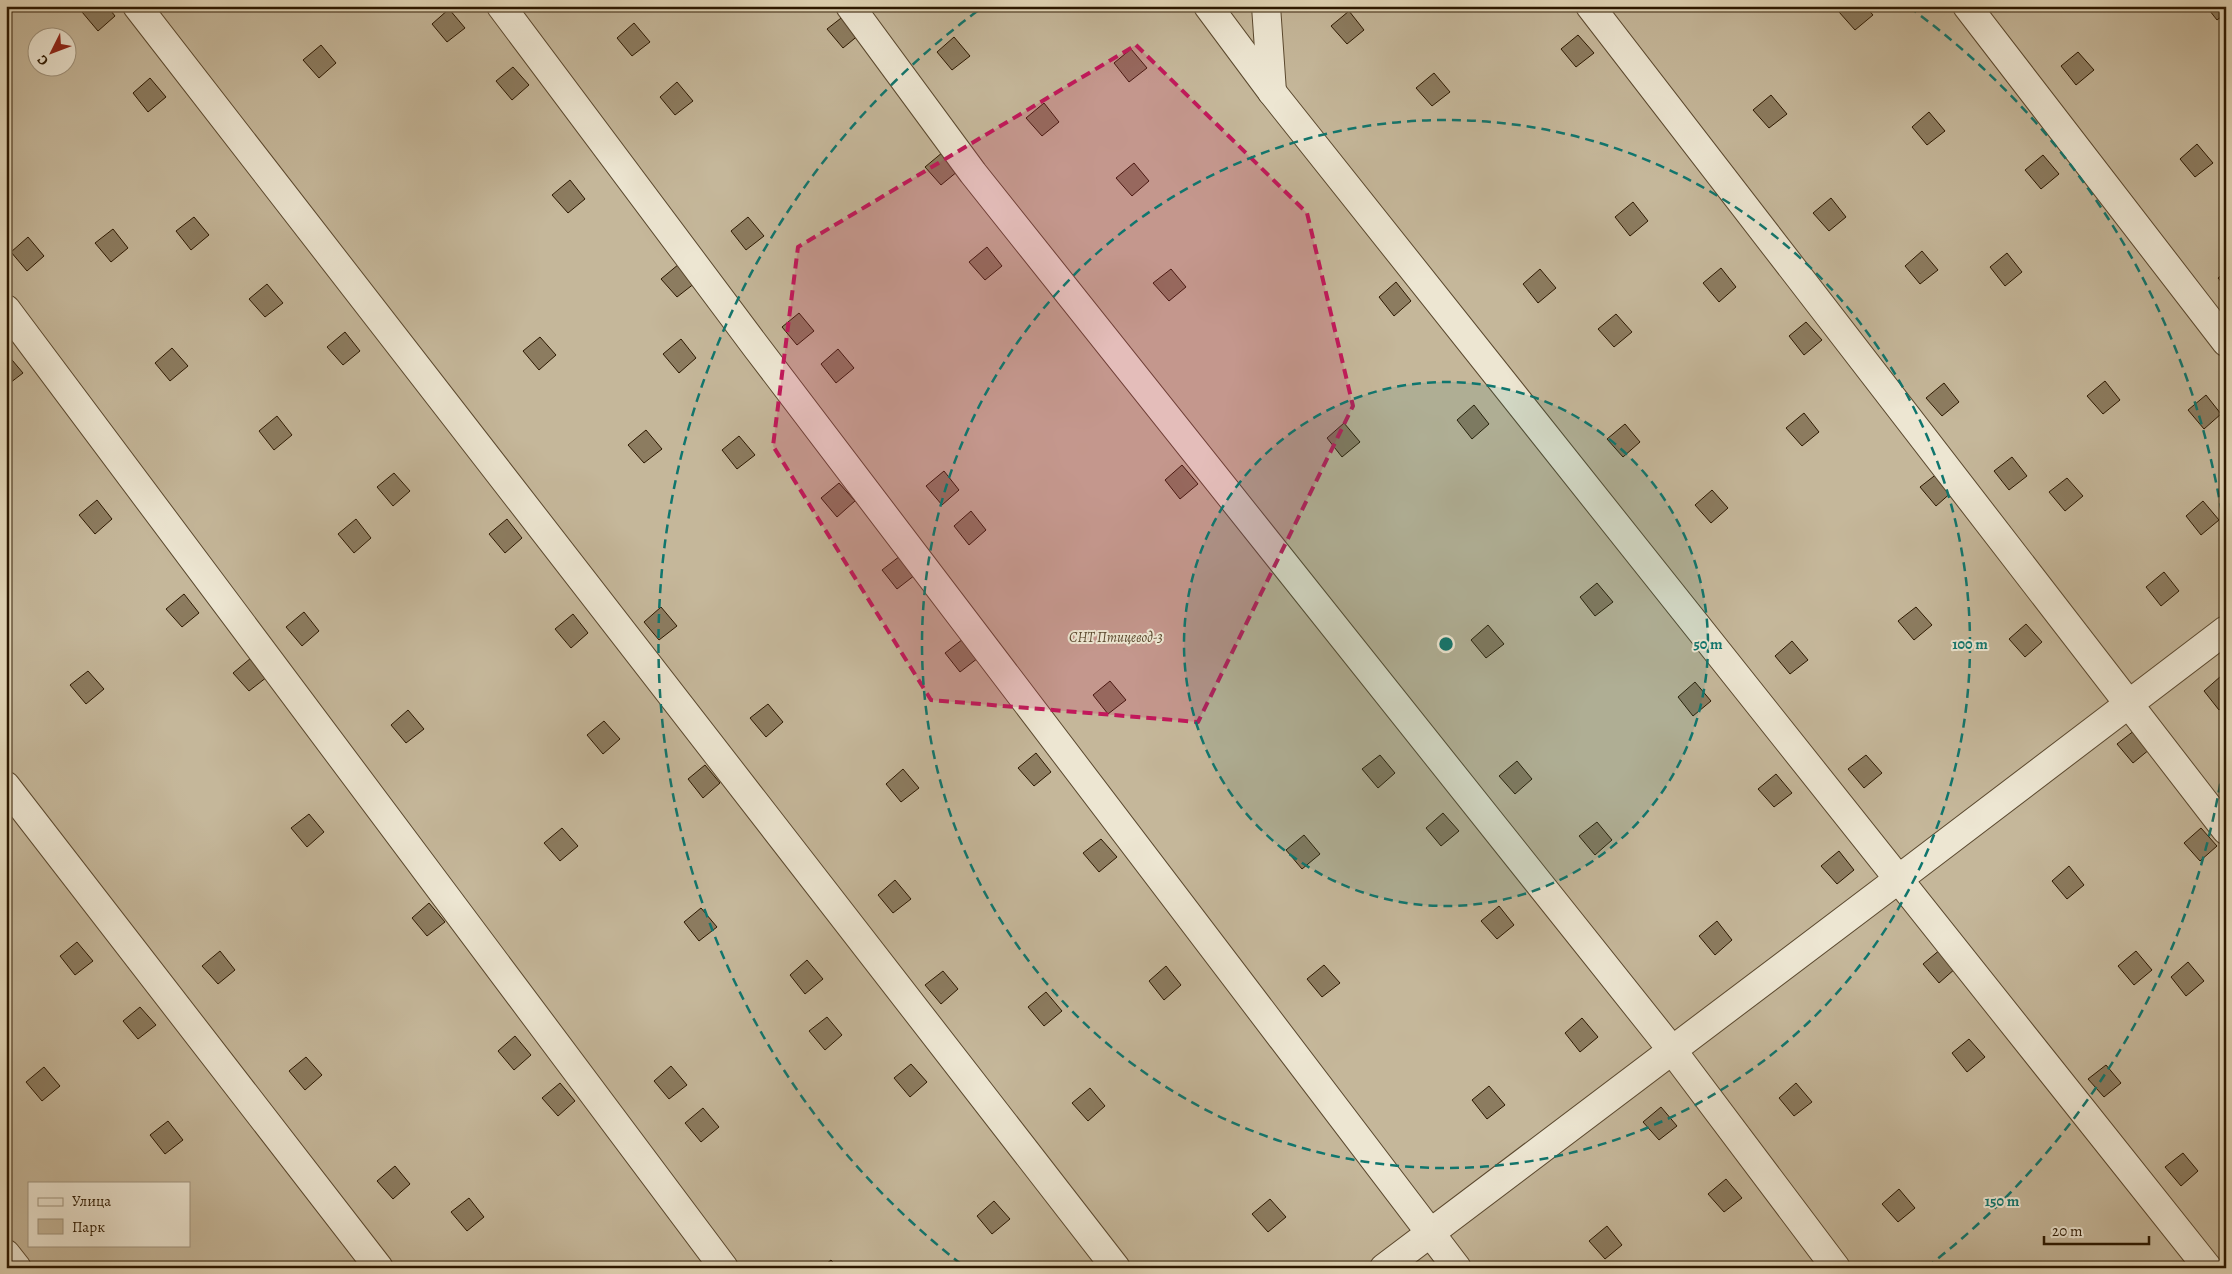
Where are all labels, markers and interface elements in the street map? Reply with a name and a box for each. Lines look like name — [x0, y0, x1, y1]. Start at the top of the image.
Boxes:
north arrow — [28, 28, 78, 78]
text: С — [33, 51, 53, 70]
park label: СНТ Птицевод-3 — [1069, 628, 1163, 647]
text: 50 m — [1693, 634, 1723, 654]
text: 100 m — [1952, 634, 1988, 654]
centre of rings — [1437, 635, 1455, 653]
legend — [28, 1182, 190, 1246]
text: Улица — [72, 1191, 111, 1211]
text: 150 m — [1985, 1191, 2020, 1211]
scale bar — [2044, 1214, 2150, 1246]
text: Парк — [72, 1217, 105, 1237]
text: 20 m — [2052, 1221, 2083, 1241]

